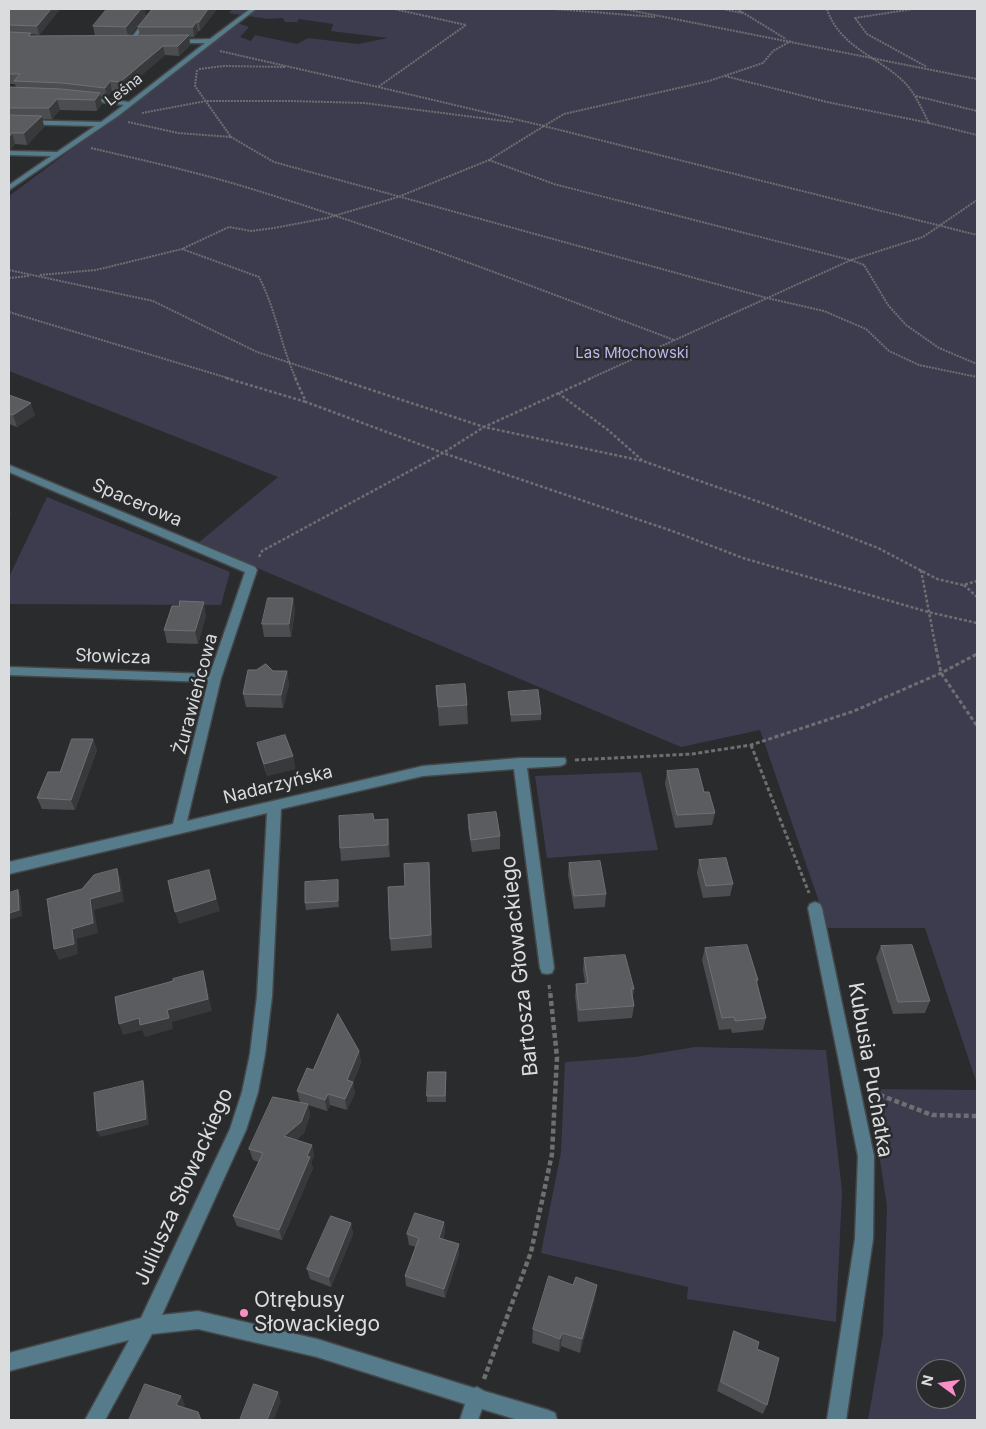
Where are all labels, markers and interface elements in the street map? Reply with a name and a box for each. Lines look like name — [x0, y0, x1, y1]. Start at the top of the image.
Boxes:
street label: Leśna — [102, 70, 146, 110]
park label: Las Młochowski — [575, 344, 689, 362]
street label: Spacerowa — [89, 474, 185, 532]
street label: Żurawieńcowa — [169, 631, 223, 757]
street label: Słowicza — [75, 645, 151, 669]
street label: Nadarzyńska — [221, 761, 335, 809]
street label: Bartosza Głowackiego — [496, 854, 544, 1078]
street label: Kubusia Puchatka — [842, 981, 898, 1159]
street label: Juliusza Słowackiego — [129, 1084, 239, 1290]
place label: Otrębusy Słowackiego — [254, 1288, 380, 1338]
marker: Otrębusy Słowackiego — [238, 1307, 250, 1319]
north arrow — [916, 1359, 966, 1409]
text: N — [917, 1373, 936, 1388]

